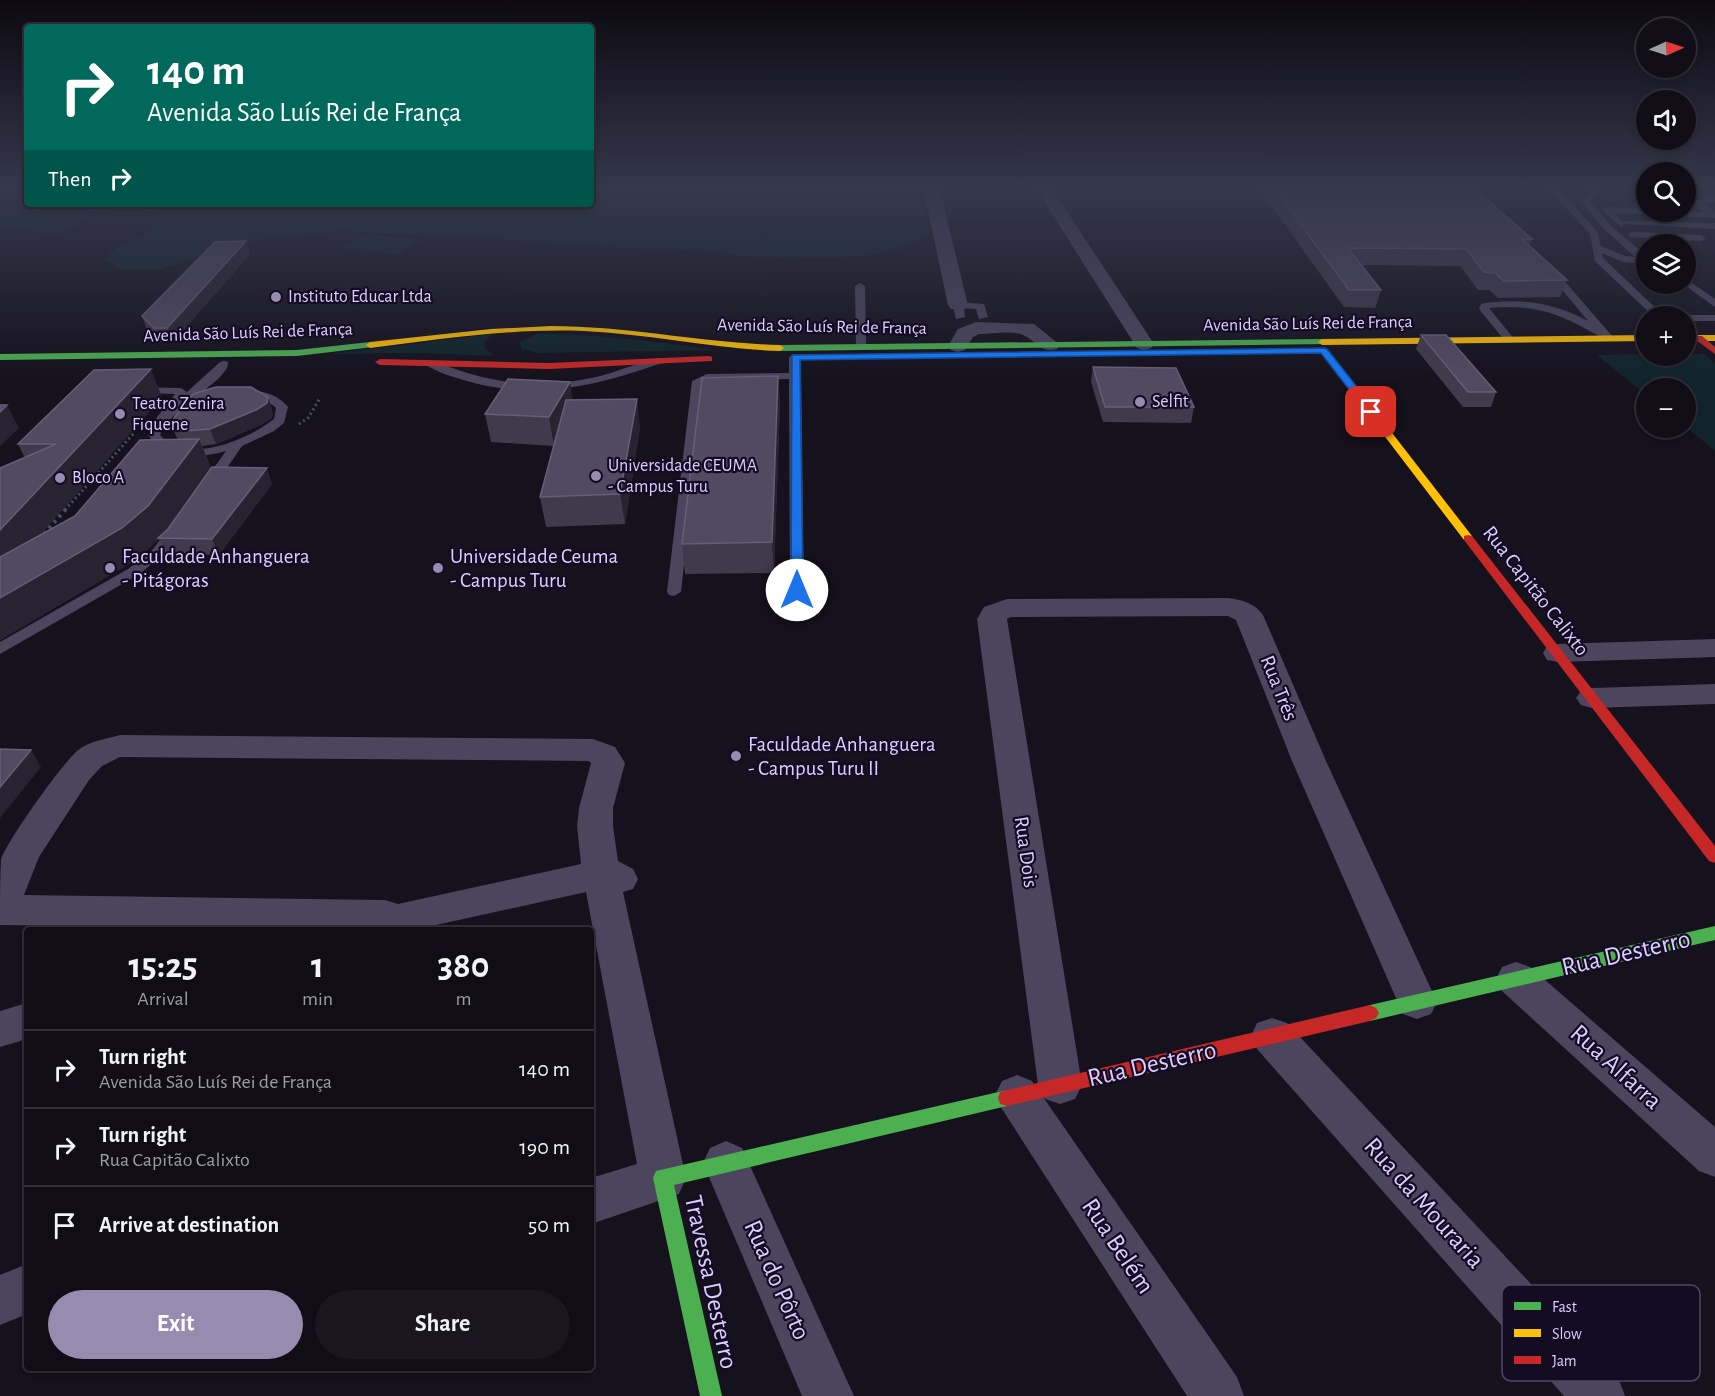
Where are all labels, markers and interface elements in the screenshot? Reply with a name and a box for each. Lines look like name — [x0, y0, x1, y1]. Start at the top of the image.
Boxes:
north arrow — [1636, 18, 1696, 78]
map controls — [1636, 18, 1696, 438]
icon: right — [48, 48, 126, 126]
text: 140 m — [147, 50, 245, 92]
button: sound — [1636, 90, 1696, 150]
text: Avenida São Luís Rei de França — [147, 99, 462, 126]
icon: right — [104, 162, 137, 195]
button: search — [1636, 162, 1696, 222]
text: Then — [48, 168, 92, 190]
button: layers — [1636, 234, 1696, 294]
place label: Instituto Educar Ltda — [288, 288, 432, 306]
marker: Instituto Educar Ltda — [269, 290, 283, 304]
button: + — [1636, 306, 1696, 366]
street label: Avenida São Luís Rei de França — [1203, 313, 1413, 335]
street label: Avenida São Luís Rei de França — [717, 316, 927, 338]
street label: Avenida São Luís Rei de França — [143, 320, 353, 346]
button: − — [1636, 378, 1696, 438]
pin — [1345, 386, 1396, 437]
place label: Selfit — [1152, 393, 1189, 411]
place label: Teatro Zenira Fiquene — [132, 395, 225, 434]
marker: Selfit — [1133, 395, 1147, 409]
icon: arrive — [1354, 395, 1387, 428]
marker: Teatro Zenira Fiquene — [113, 407, 127, 421]
place label: Universidade CEUMA - Campus Turu — [608, 457, 758, 496]
place label: Bloco A — [72, 469, 125, 487]
marker: Universidade CEUMA - Campus Turu — [589, 469, 603, 483]
marker: Bloco A — [53, 471, 67, 485]
street label: Rua Capitão Calixto — [1479, 522, 1593, 660]
place label: Faculdade Anhanguera - Pitágoras — [122, 546, 310, 591]
place label: Universidade Ceuma - Campus Turu — [450, 546, 619, 591]
position arrow — [765, 558, 829, 622]
marker: Faculdade Anhanguera - Pitágoras — [103, 561, 117, 575]
marker: Universidade Ceuma - Campus Turu — [431, 561, 445, 575]
street label: Rua Três — [1256, 652, 1302, 724]
place label: Faculdade Anhanguera - Campus Turu II — [748, 734, 936, 779]
marker: Faculdade Anhanguera - Campus Turu II — [729, 749, 743, 763]
street label: Rua Dois — [1011, 815, 1041, 889]
street label: Rua Desterro — [1559, 926, 1693, 980]
text: 15:25 — [128, 948, 198, 984]
text: 1 — [311, 948, 324, 984]
text: 380 — [438, 948, 490, 984]
text: Arrival — [137, 989, 189, 1009]
text: min — [302, 989, 333, 1009]
text: m — [456, 989, 472, 1009]
street label: Rua Alfarra — [1565, 1020, 1667, 1114]
street label: Rua Desterro — [1085, 1037, 1219, 1091]
text: Turn right — [99, 1046, 186, 1068]
icon: right — [48, 1053, 81, 1086]
text: 140 m — [519, 1058, 570, 1080]
text: Avenida São Luís Rei de França — [99, 1072, 332, 1092]
text: Turn right — [99, 1124, 186, 1146]
icon: right — [48, 1131, 81, 1164]
street label: Rua da Mouraria — [1359, 1133, 1489, 1273]
text: 190 m — [519, 1136, 570, 1158]
text: Rua Capitão Calixto — [99, 1150, 250, 1170]
street label: Travessa Desterro — [680, 1193, 742, 1371]
street label: Rua Belém — [1077, 1194, 1159, 1298]
icon: arrive — [48, 1209, 81, 1242]
text: Arrive at destination — [99, 1214, 279, 1236]
text: 50 m — [528, 1214, 570, 1236]
street label: Rua do Pôrto — [739, 1216, 815, 1344]
legend — [1502, 1285, 1700, 1381]
button: Exit — [48, 1290, 303, 1359]
button: Share — [315, 1290, 570, 1359]
text: Fast — [1552, 1299, 1577, 1315]
text: Slow — [1552, 1326, 1582, 1342]
text: Jam — [1552, 1353, 1577, 1369]

